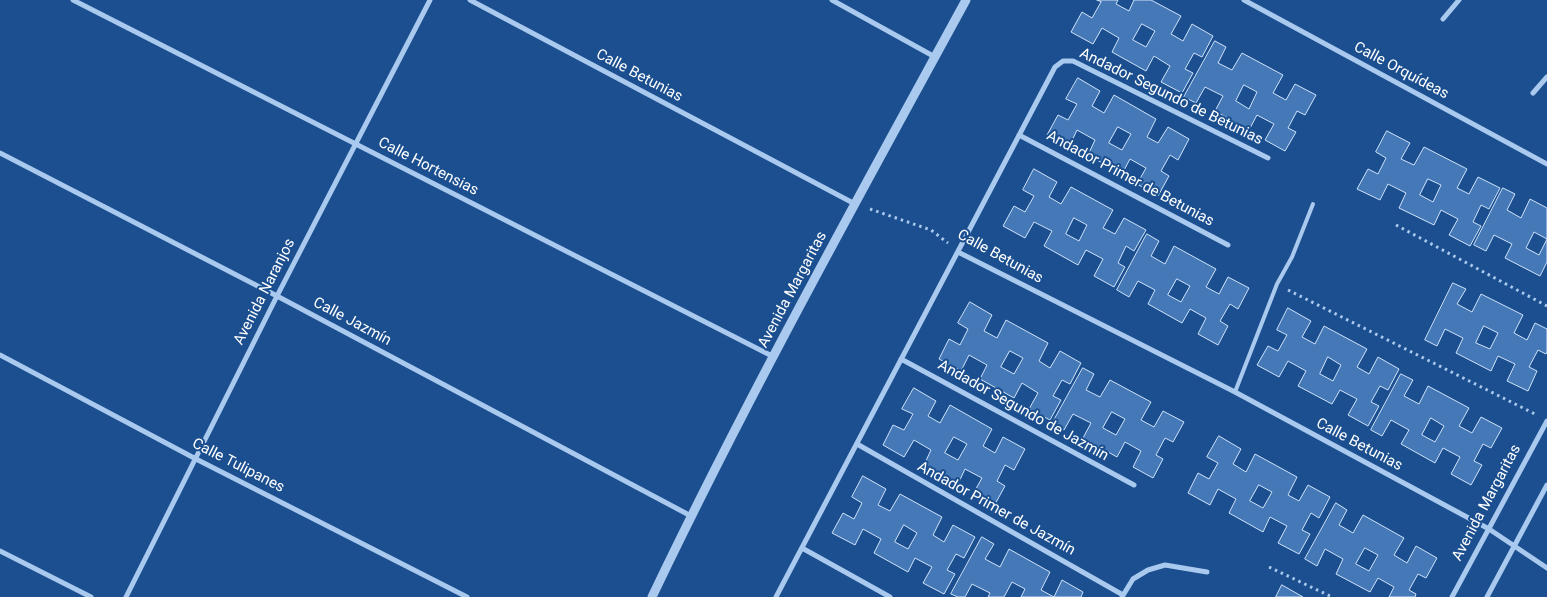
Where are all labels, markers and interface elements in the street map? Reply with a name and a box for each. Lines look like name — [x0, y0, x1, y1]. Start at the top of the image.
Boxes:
street label: Calle Orquídeas — [1350, 38, 1452, 104]
street label: Andador Segundo de Betunias — [1076, 45, 1266, 149]
street label: Calle Betunias — [593, 46, 685, 106]
street label: Andador Primer de Betunias — [1043, 127, 1217, 231]
street label: Calle Hortensias — [375, 134, 481, 200]
street label: Calle Betunias — [954, 226, 1046, 288]
street label: Avenida Margaritas — [755, 229, 831, 351]
street label: Avenida Naranjos — [230, 236, 300, 348]
street label: Calle Jazmín — [310, 294, 394, 350]
street label: Andador Segundo de Jazmín — [935, 357, 1111, 465]
street label: Calle Betunias — [1313, 415, 1405, 475]
street label: Calle Tulipanes — [189, 435, 287, 497]
street label: Avenida Margaritas — [1449, 442, 1525, 564]
street label: Andador Primer de Jazmín — [914, 458, 1078, 560]

